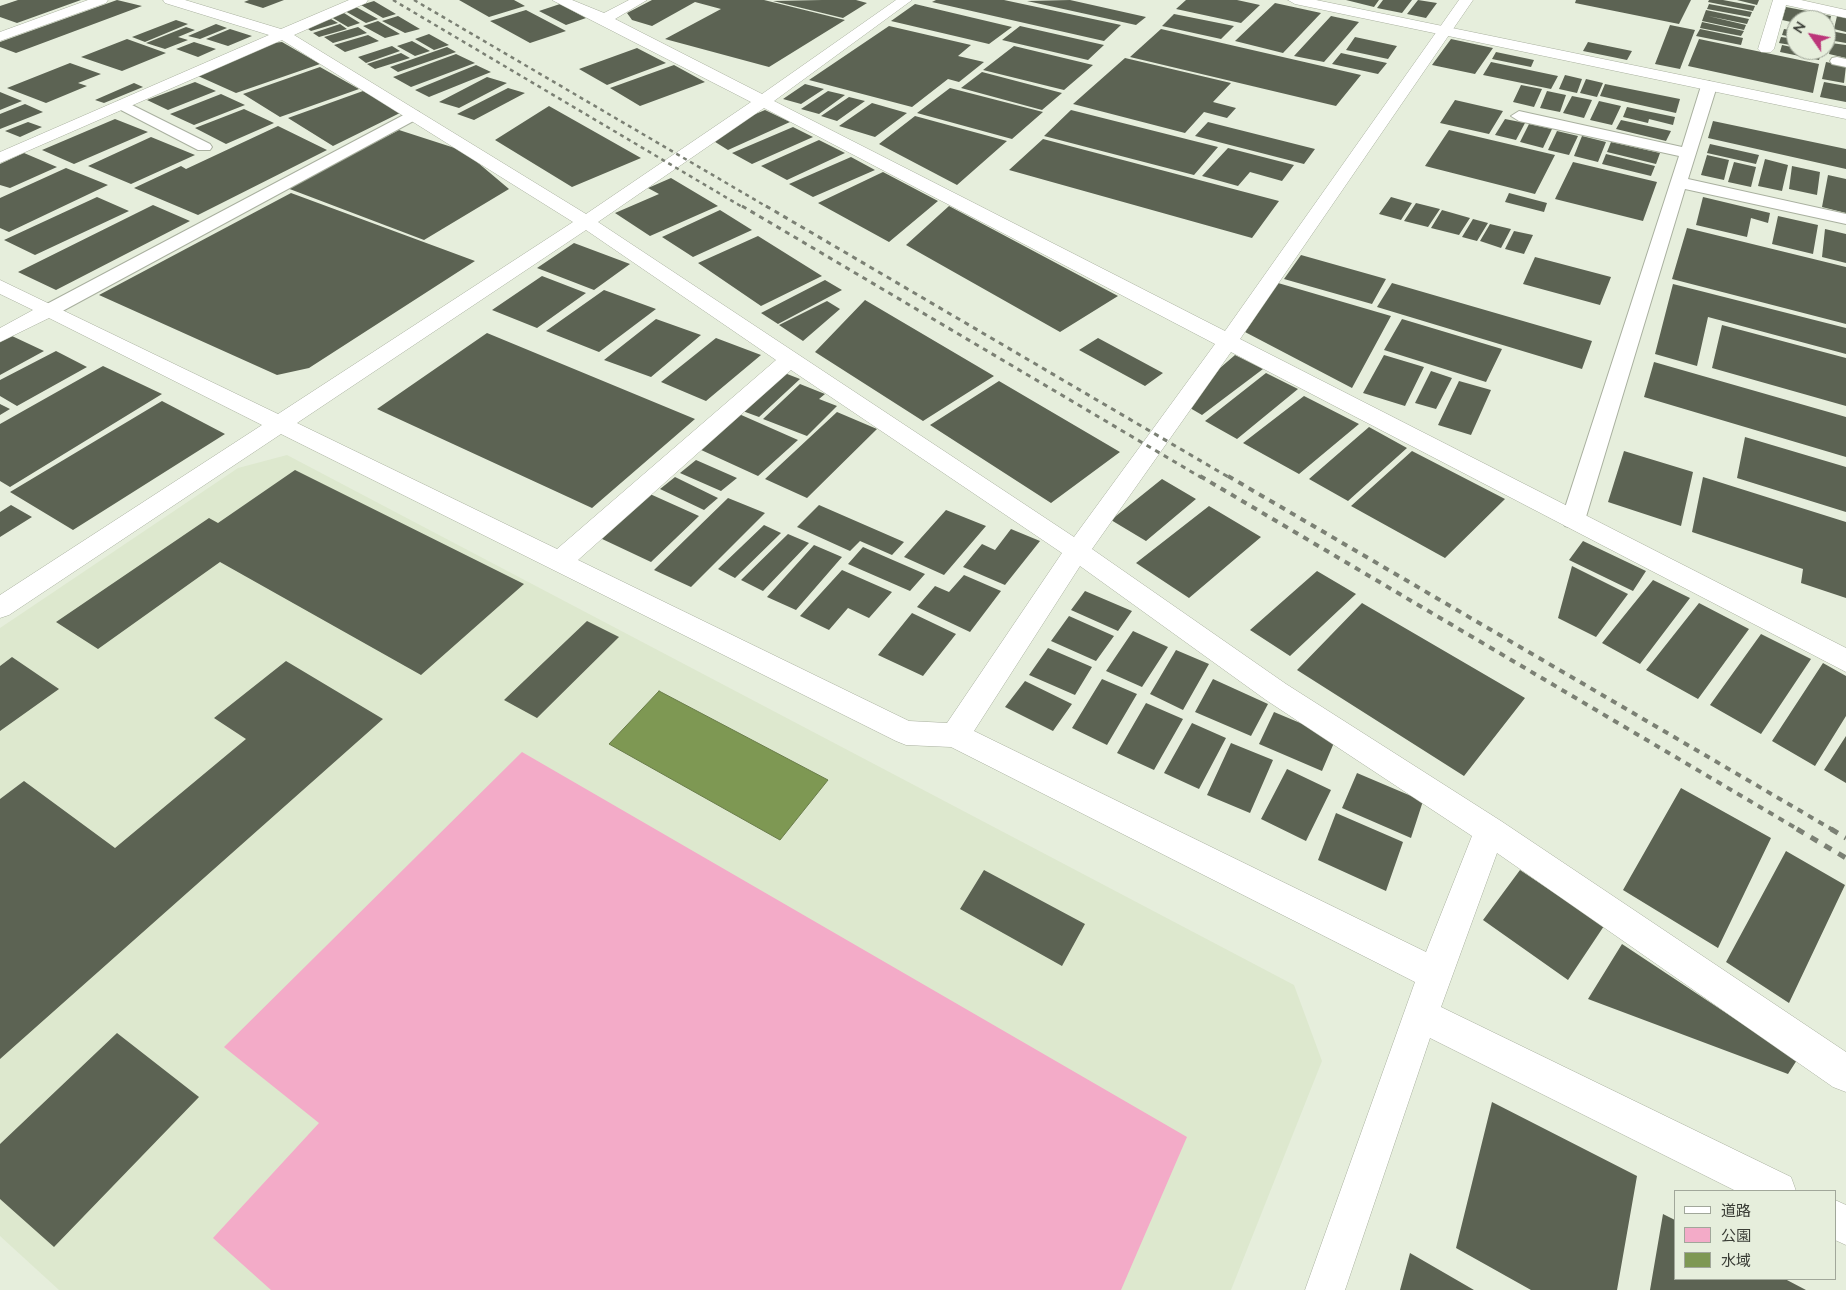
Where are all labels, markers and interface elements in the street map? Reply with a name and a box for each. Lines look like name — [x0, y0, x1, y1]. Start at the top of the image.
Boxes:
north arrow — [1786, 10, 1836, 60]
text: N — [1789, 18, 1810, 37]
legend — [1674, 1190, 1836, 1280]
text: 道路 — [1721, 1201, 1751, 1220]
text: 公園 — [1721, 1226, 1751, 1245]
text: 水域 — [1721, 1251, 1751, 1270]

